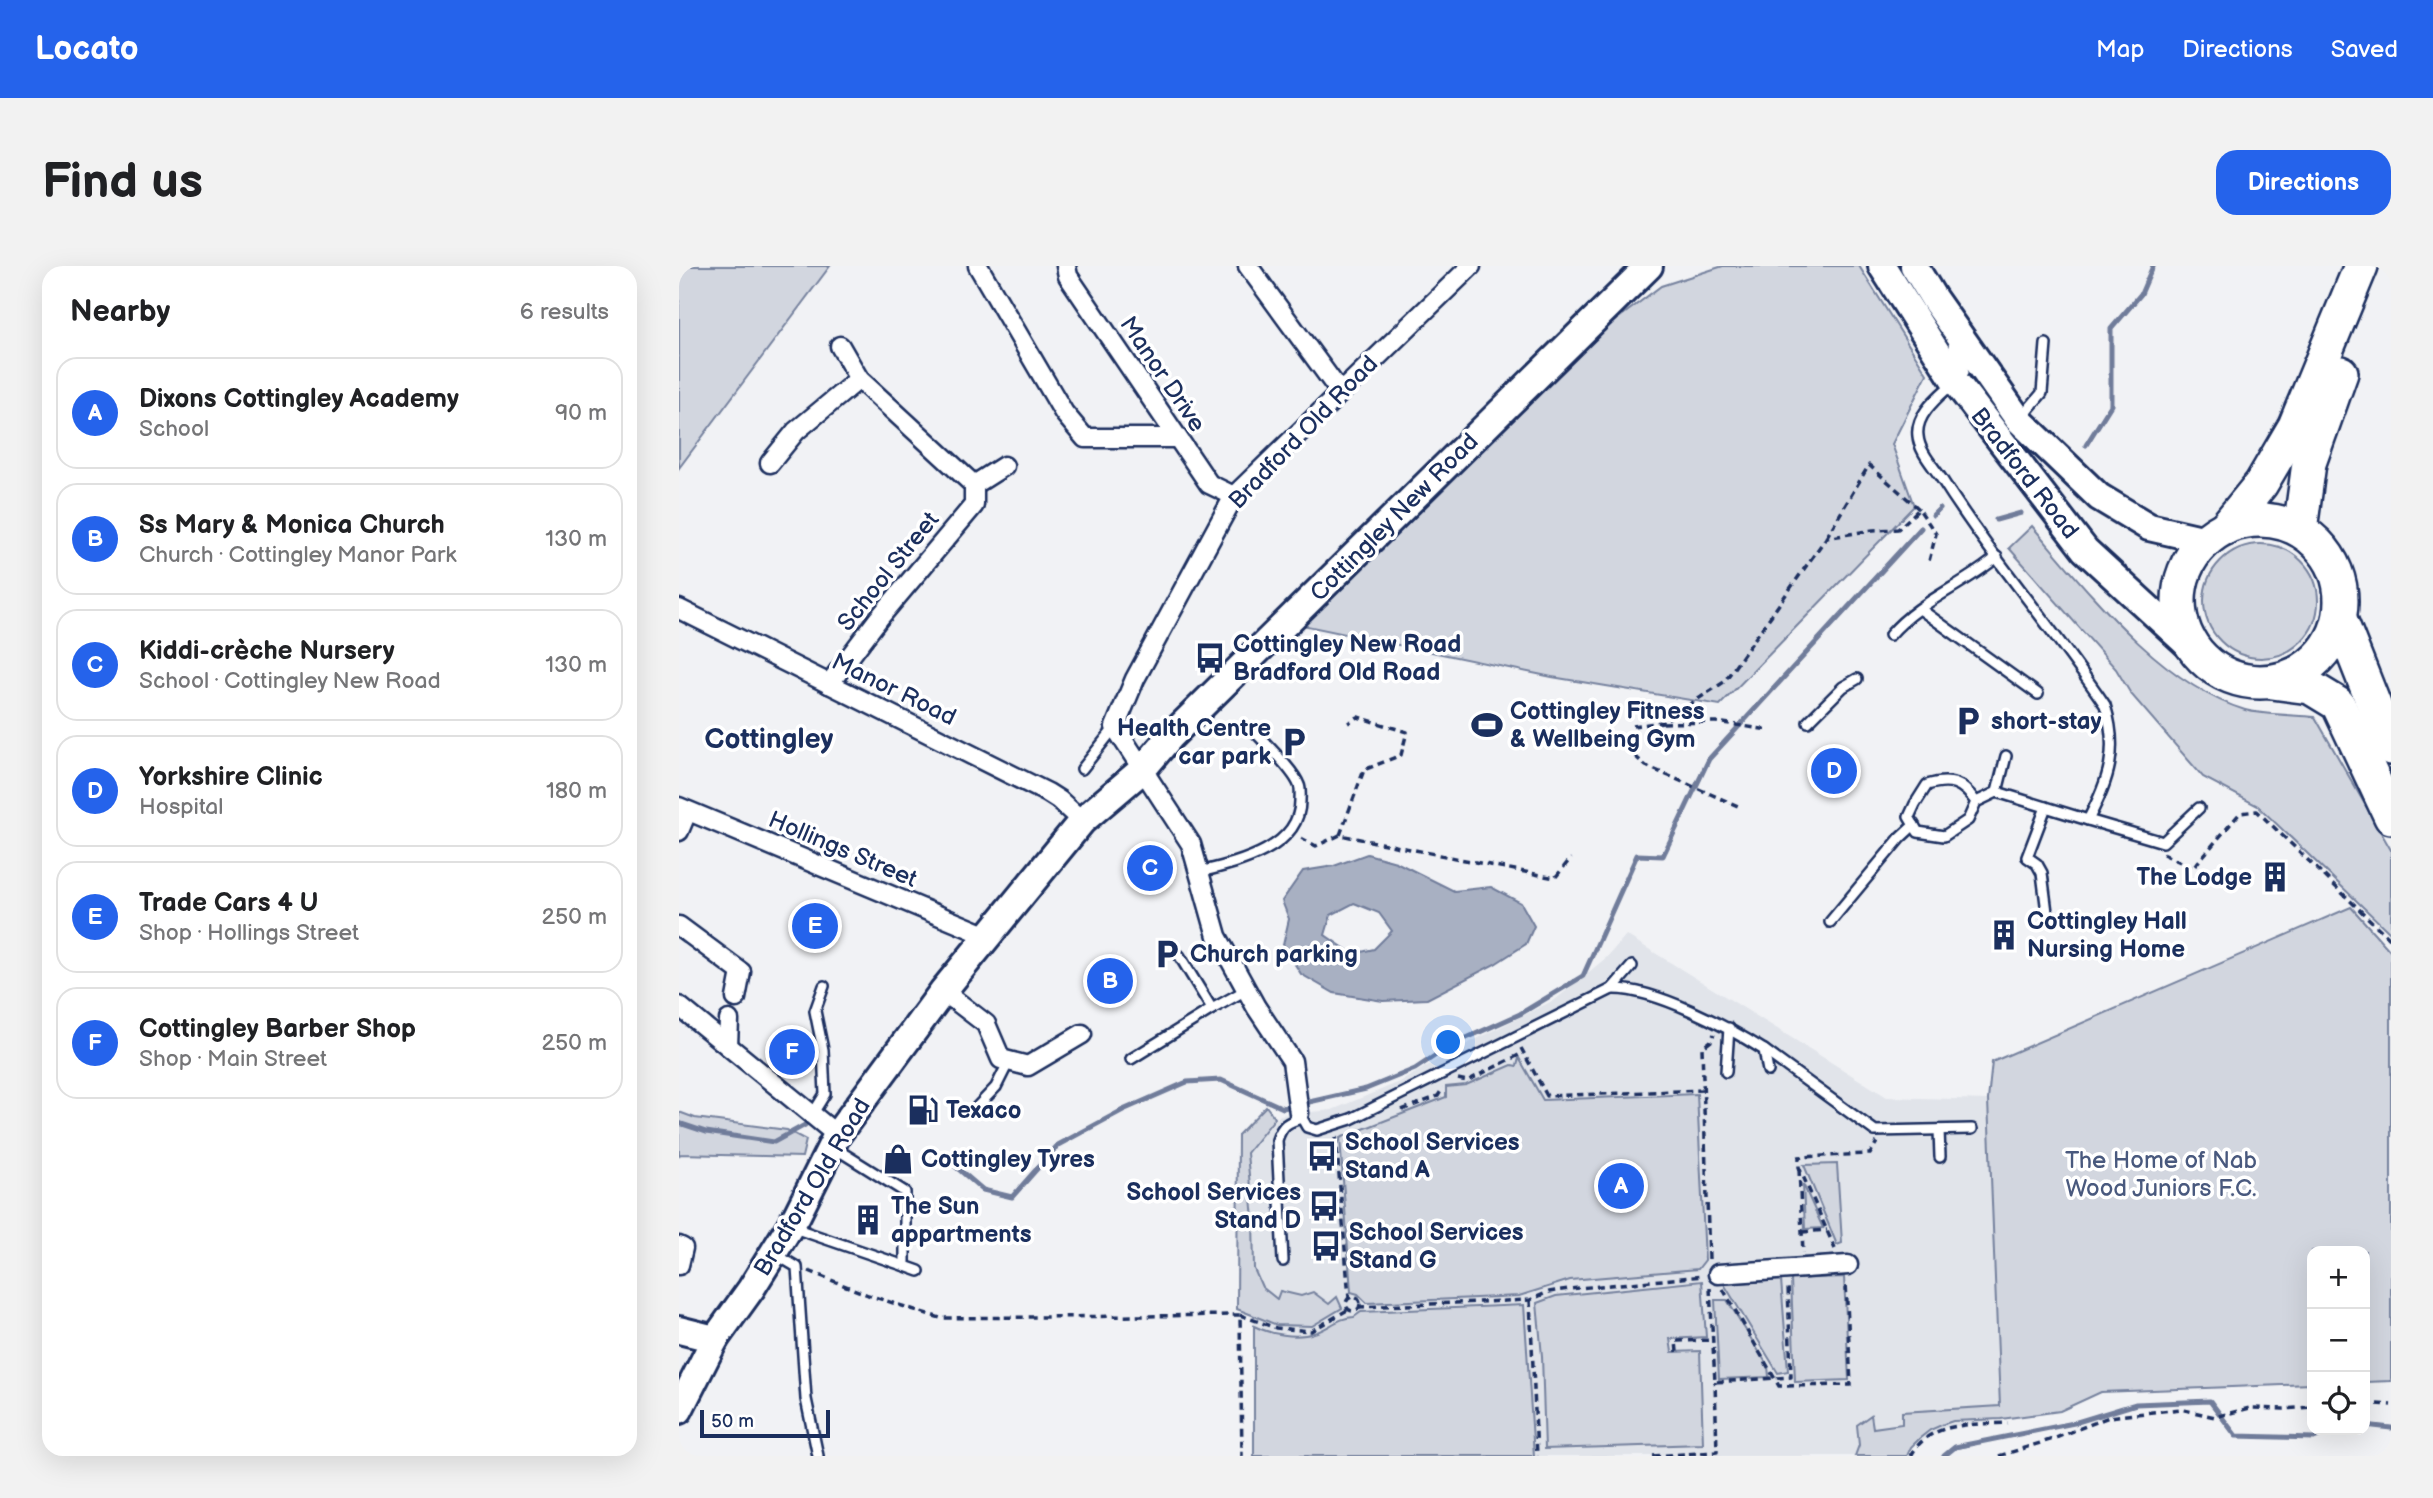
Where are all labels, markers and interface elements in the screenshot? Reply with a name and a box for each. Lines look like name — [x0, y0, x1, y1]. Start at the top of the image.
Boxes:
text: Locato — [35, 29, 139, 69]
text: Map — [2096, 35, 2144, 64]
text: Directions — [2182, 35, 2293, 64]
text: Saved — [2331, 35, 2398, 64]
button: Directions — [2216, 150, 2391, 215]
text: Find us — [42, 153, 203, 212]
text: Nearby — [70, 294, 170, 330]
text: 6 results — [520, 298, 609, 326]
street label: Manor Drive — [1113, 311, 1212, 438]
street label: Bradford Old Road — [1223, 350, 1384, 515]
text: Dixons Cottingley Academy — [139, 384, 459, 415]
text: A — [88, 399, 102, 427]
text: 90 m — [555, 399, 607, 427]
street label: Bradford Road — [1964, 402, 2085, 545]
text: School — [139, 415, 209, 443]
street label: Cottingley New Road — [1304, 427, 1485, 608]
street label: School Street — [831, 505, 946, 637]
text: Ss Mary & Monica Church — [139, 510, 445, 541]
text: B — [87, 525, 103, 553]
text: 130 m — [545, 525, 607, 553]
text: Church · Cottingley Manor Park — [139, 541, 457, 569]
place label: Cottingley New Road Bradford Old Road — [1233, 630, 1461, 687]
text: Kiddi-crèche Nursery — [139, 636, 395, 667]
bus stop icon: Cottingley New Road Bradford Old Road — [1193, 641, 1227, 675]
street label: Manor Road — [827, 647, 961, 732]
text: C — [87, 651, 103, 679]
text: 130 m — [545, 651, 607, 679]
text: School · Cottingley New Road — [139, 667, 441, 695]
place label: Cottingley Fitness & Wellbeing Gym — [1510, 697, 1705, 754]
parking icon: short-stay — [1951, 704, 1985, 738]
place label: short-stay — [1991, 707, 2102, 736]
sports icon: Cottingley Fitness & Wellbeing Gym — [1470, 708, 1504, 742]
place label: Health Centre car park — [1117, 714, 1271, 771]
district label: Cottingley — [705, 723, 834, 756]
parking icon: Health Centre car park — [1277, 725, 1311, 759]
pin: D — [1811, 745, 1857, 797]
text: Yorkshire Clinic — [139, 762, 323, 793]
text: D — [87, 777, 103, 805]
text: 180 m — [546, 777, 607, 805]
text: Hospital — [139, 793, 224, 821]
street label: Hollings Street — [764, 805, 922, 894]
pin: C — [1127, 842, 1173, 894]
building icon: The Lodge — [2258, 860, 2292, 894]
place label: The Lodge — [2136, 863, 2252, 892]
text: Trade Cars 4 U — [139, 888, 318, 919]
pin: E — [792, 900, 838, 952]
text: E — [88, 903, 102, 931]
text: 250 m — [541, 903, 607, 931]
place label: Cottingley Hall Nursing Home — [2027, 907, 2187, 964]
building icon: Cottingley Hall Nursing Home — [1987, 918, 2021, 952]
text: Shop · Hollings Street — [139, 919, 359, 947]
parking icon: Church parking — [1150, 937, 1184, 971]
place label: Church parking — [1190, 940, 1358, 969]
pin: B — [1087, 955, 1133, 1007]
text: Cottingley Barber Shop — [139, 1014, 416, 1045]
your location — [1431, 1025, 1465, 1059]
pin: F — [769, 1026, 815, 1078]
text: F — [88, 1029, 102, 1057]
text: 250 m — [541, 1029, 607, 1057]
text: Shop · Main Street — [139, 1045, 327, 1073]
street label: Bradford Old Road — [748, 1093, 877, 1281]
fuel station icon: Texaco — [906, 1093, 940, 1127]
place label: Texaco — [946, 1096, 1021, 1125]
place label: School Services Stand A — [1345, 1128, 1520, 1185]
bus stop icon: School Services Stand A — [1305, 1139, 1339, 1173]
shop icon: Cottingley Tyres — [881, 1142, 915, 1176]
place label: Cottingley Tyres — [921, 1145, 1095, 1174]
park label: The Home of Nab Wood Juniors F.C. — [2065, 1146, 2257, 1203]
pin: A — [1598, 1160, 1644, 1212]
place label: School Services Stand D — [1126, 1178, 1301, 1235]
bus stop icon: School Services Stand D — [1307, 1189, 1341, 1223]
place label: The Sun appartments — [891, 1192, 1032, 1249]
building icon: The Sun appartments — [851, 1203, 885, 1237]
place label: School Services Stand G — [1349, 1218, 1524, 1275]
bus stop icon: School Services Stand G — [1309, 1229, 1343, 1263]
map controls — [2307, 1246, 2370, 1435]
button: + — [2307, 1246, 2370, 1309]
button: − — [2307, 1309, 2370, 1372]
button: locate — [2307, 1372, 2370, 1435]
scale bar — [700, 1407, 829, 1439]
text: 50 m — [711, 1410, 754, 1433]

